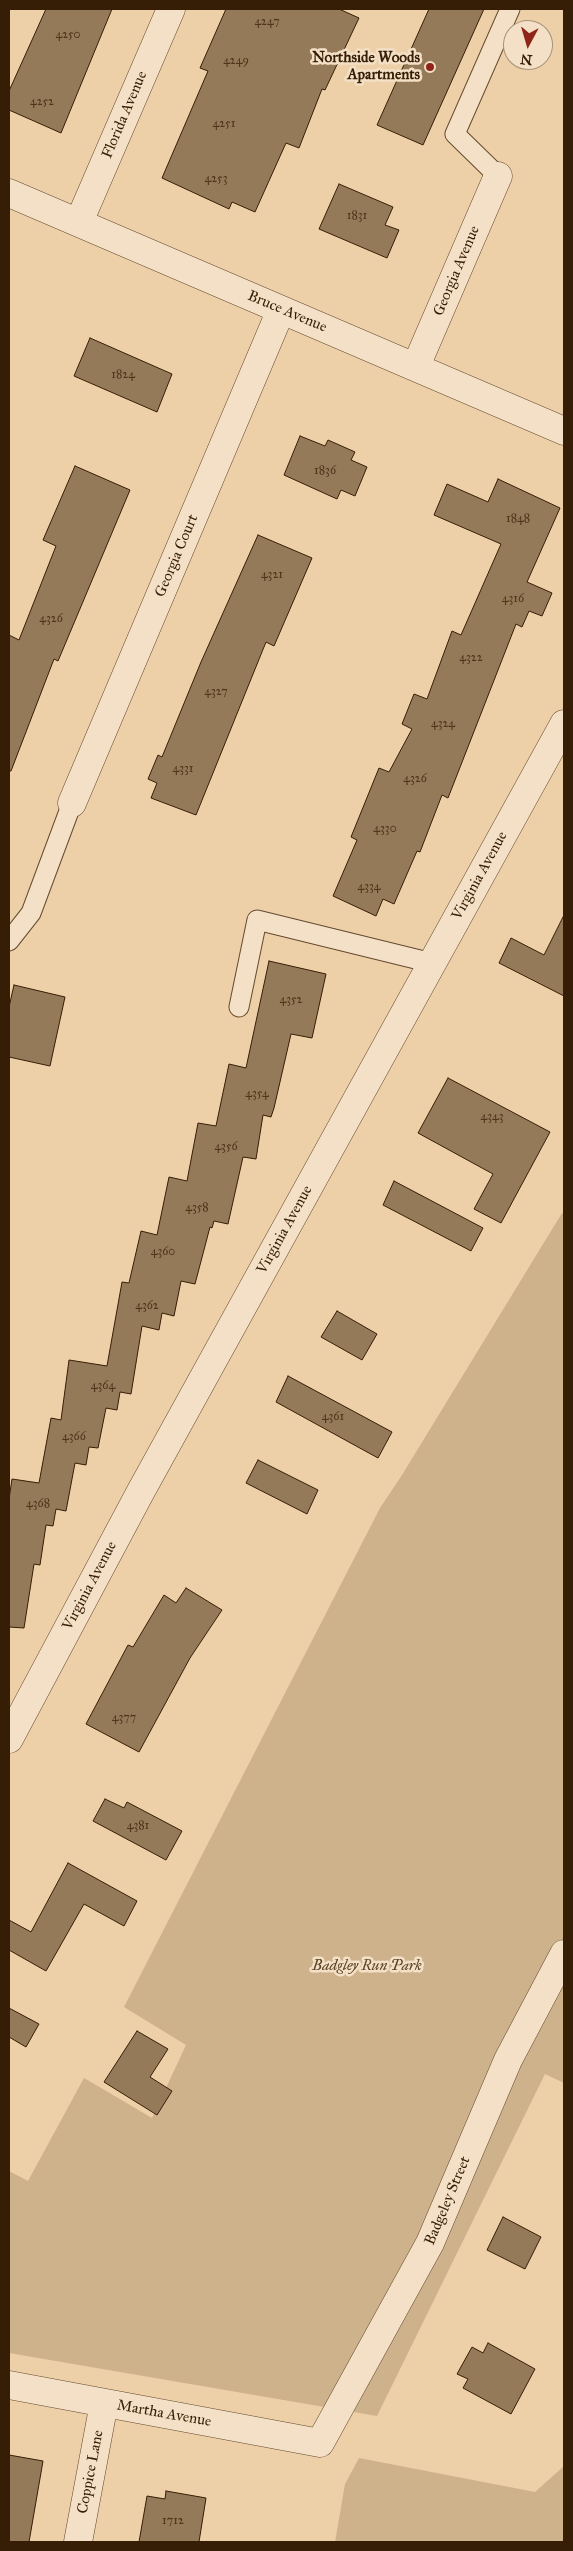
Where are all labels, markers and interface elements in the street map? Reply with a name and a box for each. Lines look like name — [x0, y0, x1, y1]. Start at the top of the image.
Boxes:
house number: 4247 — [254, 15, 280, 29]
north arrow — [503, 20, 553, 70]
house number: 4250 — [55, 28, 81, 42]
place label: Northside Woods Apartments — [312, 49, 420, 84]
text: N — [520, 50, 533, 68]
house number: 4249 — [223, 54, 249, 68]
marker: Northside Woods Apartments — [424, 61, 436, 73]
street label: Florida Avenue — [98, 69, 152, 161]
house number: 4252 — [30, 95, 54, 109]
house number: 4251 — [213, 117, 235, 131]
house number: 4253 — [205, 172, 227, 186]
house number: 1831 — [347, 209, 367, 223]
street label: Georgia Avenue — [430, 223, 484, 319]
street label: Bruce Avenue — [245, 287, 329, 337]
house number: 1824 — [111, 368, 135, 382]
house number: 1836 — [314, 464, 336, 478]
street label: Georgia Court — [152, 512, 202, 600]
house number: 1848 — [506, 512, 530, 526]
house number: 4321 — [261, 568, 283, 582]
house number: 4316 — [502, 592, 524, 606]
house number: 4326 — [39, 612, 63, 626]
house number: 4322 — [459, 651, 483, 665]
house number: 4327 — [204, 685, 228, 699]
house number: 4324 — [431, 717, 455, 731]
house number: 4331 — [172, 762, 194, 776]
house number: 4326 — [403, 772, 427, 786]
house number: 4330 — [373, 822, 397, 836]
street label: Virginia Avenue — [448, 829, 512, 923]
house number: 4334 — [358, 880, 380, 894]
house number: 4352 — [280, 993, 302, 1007]
house number: 4354 — [245, 1087, 269, 1101]
house number: 4343 — [481, 1110, 503, 1124]
house number: 4356 — [214, 1140, 238, 1154]
street label: Virginia Avenue — [253, 1183, 317, 1277]
house number: 4358 — [185, 1201, 209, 1215]
house number: 4360 — [151, 1245, 175, 1259]
house number: 4362 — [135, 1299, 159, 1313]
house number: 4364 — [91, 1379, 115, 1393]
house number: 4361 — [322, 1410, 344, 1424]
house number: 4366 — [62, 1430, 86, 1444]
house number: 4368 — [26, 1497, 50, 1511]
street label: Virginia Avenue — [59, 1538, 121, 1634]
house number: 4377 — [112, 1711, 136, 1725]
house number: 4381 — [127, 1819, 149, 1833]
park label: Badgley Run Park — [312, 1957, 422, 1975]
street label: Badgeley Street — [421, 2154, 475, 2248]
street label: Martha Avenue — [115, 2397, 213, 2431]
street label: Coppice Lane — [74, 2429, 108, 2515]
house number: 1712 — [162, 2514, 184, 2528]

